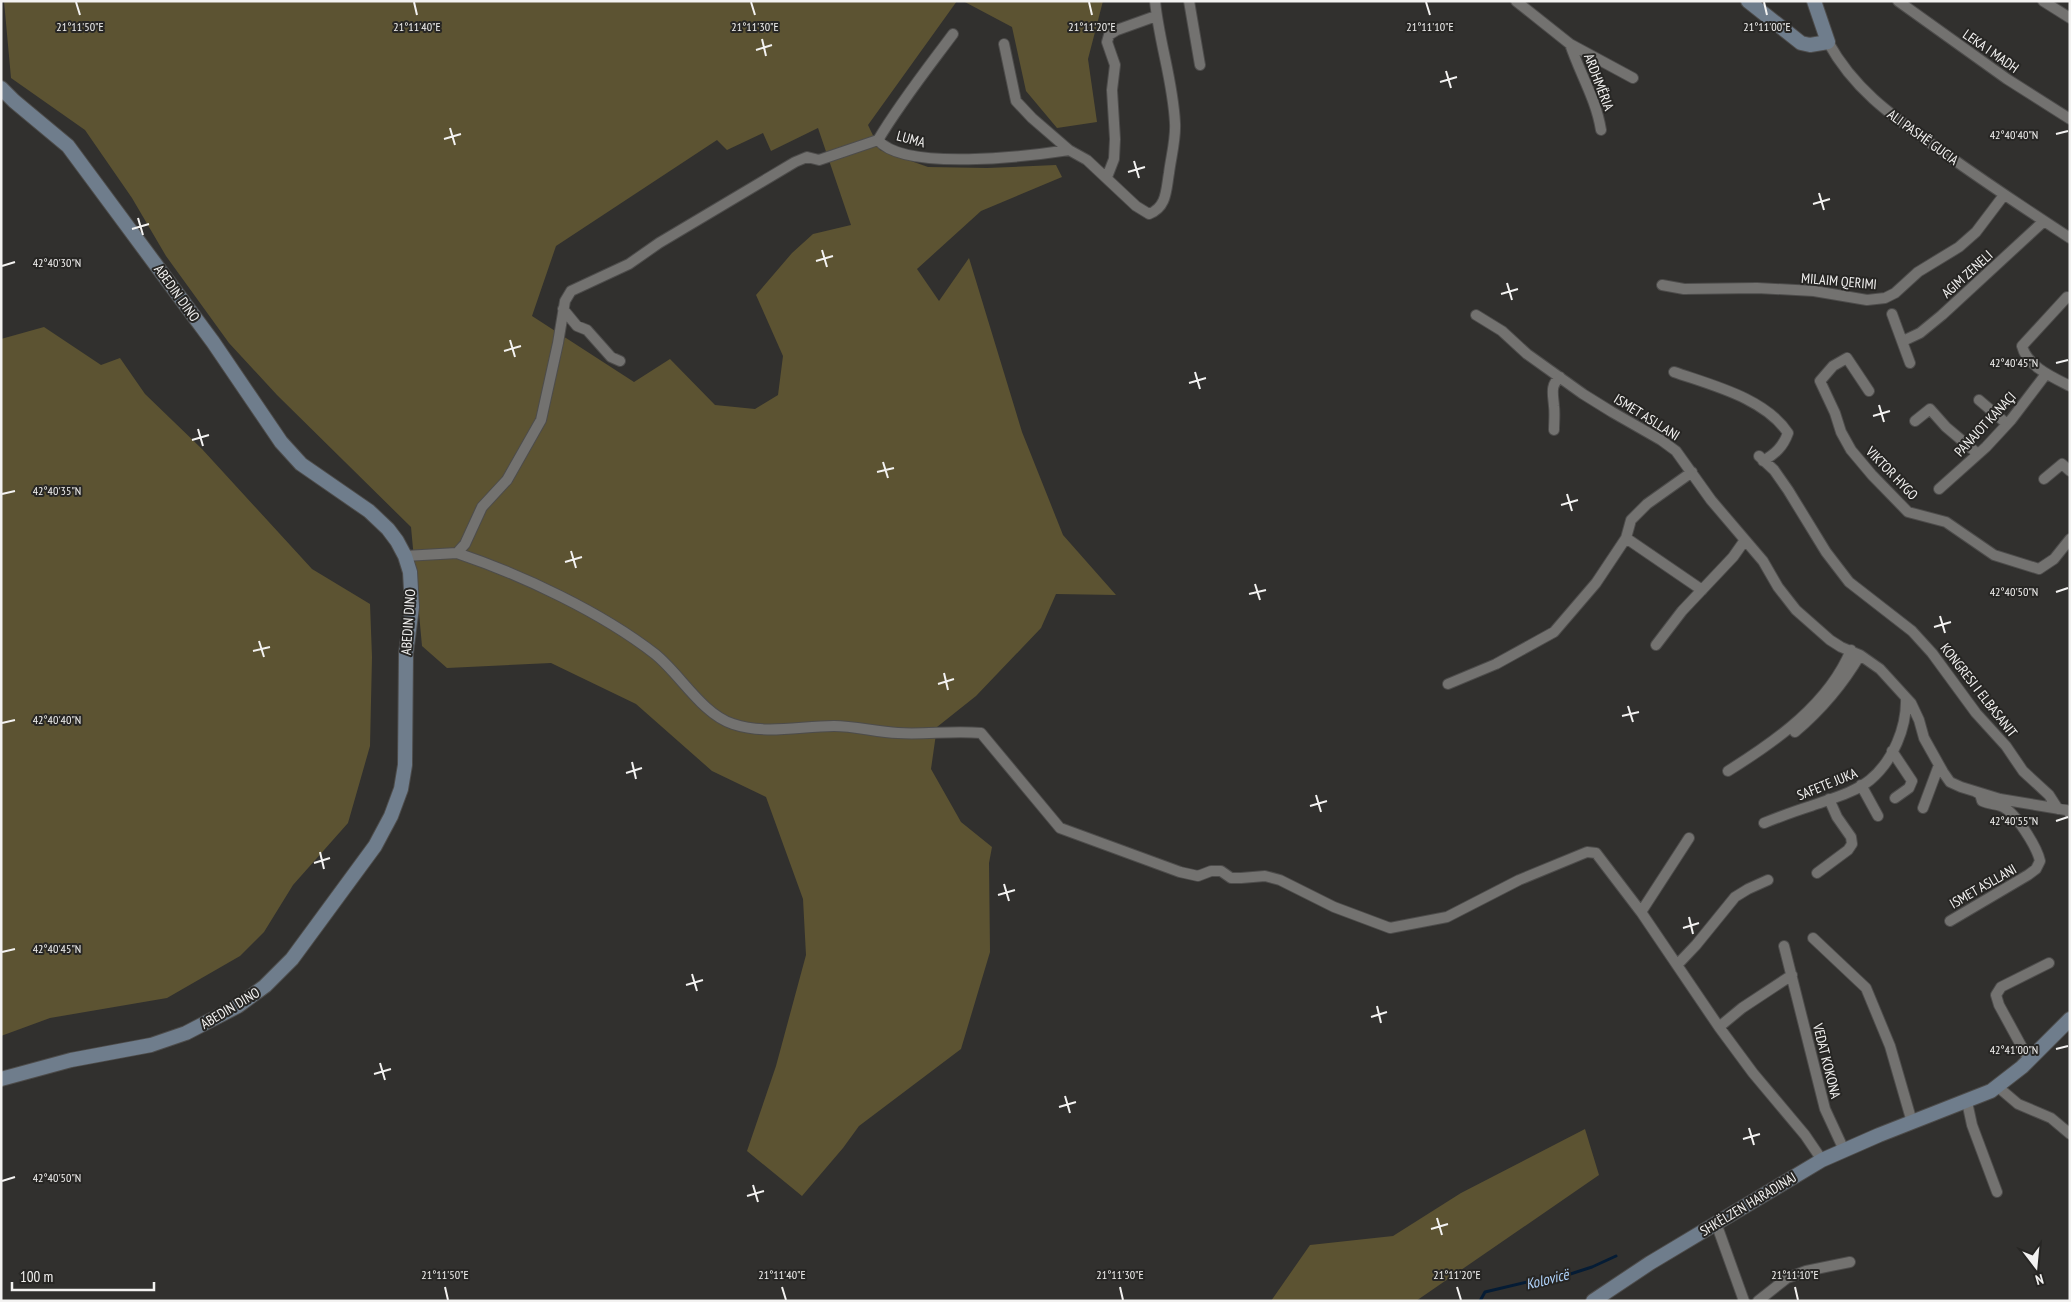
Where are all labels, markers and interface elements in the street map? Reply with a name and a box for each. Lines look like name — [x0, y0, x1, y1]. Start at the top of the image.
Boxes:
text: 21°11'50"E — [56, 19, 104, 34]
text: 21°11'40"E — [393, 19, 441, 34]
text: 21°11'30"E — [731, 19, 779, 34]
text: 21°11'20"E — [1068, 19, 1116, 34]
text: 21°11'10"E — [1406, 19, 1454, 34]
text: 21°11'00"E — [1743, 19, 1791, 34]
street label: LEKA I MADH — [1960, 25, 2022, 77]
street label: ARDHMËRIA — [1580, 51, 1618, 113]
street label: ALI PASHË GUCIA — [1884, 105, 1962, 169]
street label: LUMA — [895, 127, 928, 151]
text: 42°40'40"N — [1990, 127, 2038, 142]
street label: AGIM ZENELI — [1938, 246, 1996, 302]
text: 42°40'30"N — [33, 255, 81, 270]
street label: ABEDIN DINO — [150, 261, 204, 325]
street label: MILAIM QERIMI — [1801, 269, 1877, 293]
text: 42°40'45"N — [1990, 355, 2038, 370]
street label: PANAJOT KANAÇI — [1950, 388, 2020, 460]
street label: ISMET ASLLANI — [1611, 390, 1683, 444]
street label: VIKTOR HYGO — [1861, 442, 1922, 504]
text: 42°40'35"N — [33, 483, 81, 498]
text: 42°40'50"N — [1990, 584, 2038, 599]
street label: ABEDIN DINO — [397, 588, 419, 656]
street label: KONGRESI I ELBASANIT — [1937, 639, 2022, 741]
text: 42°40'40"N — [33, 712, 81, 727]
street label: SAFETE JUKA — [1794, 764, 1860, 804]
text: 42°40'55"N — [1990, 813, 2038, 828]
street label: ISMET ASLLANI — [1946, 860, 2020, 912]
text: 42°40'45"N — [33, 941, 81, 956]
street label: ABEDIN DINO — [197, 983, 263, 1033]
street label: VEDAT KOKONA — [1809, 1021, 1845, 1101]
text: 42°41'00"N — [1990, 1042, 2038, 1057]
street label: SHKËLZEN HARADINAJ — [1696, 1168, 1800, 1240]
text: 42°40'50"N — [33, 1170, 81, 1185]
north arrow — [2011, 1242, 2061, 1292]
scale bar — [12, 1260, 155, 1292]
water label: Kolovicë — [1524, 1264, 1572, 1293]
text: 100 m — [20, 1267, 53, 1286]
text: 21°11'50"E — [421, 1267, 469, 1282]
text: 21°11'40"E — [758, 1267, 806, 1282]
text: 21°11'30"E — [1096, 1267, 1144, 1282]
text: 21°11'20"E — [1433, 1267, 1481, 1282]
text: 21°11'10"E — [1771, 1267, 1819, 1282]
text: N — [2033, 1270, 2046, 1289]

